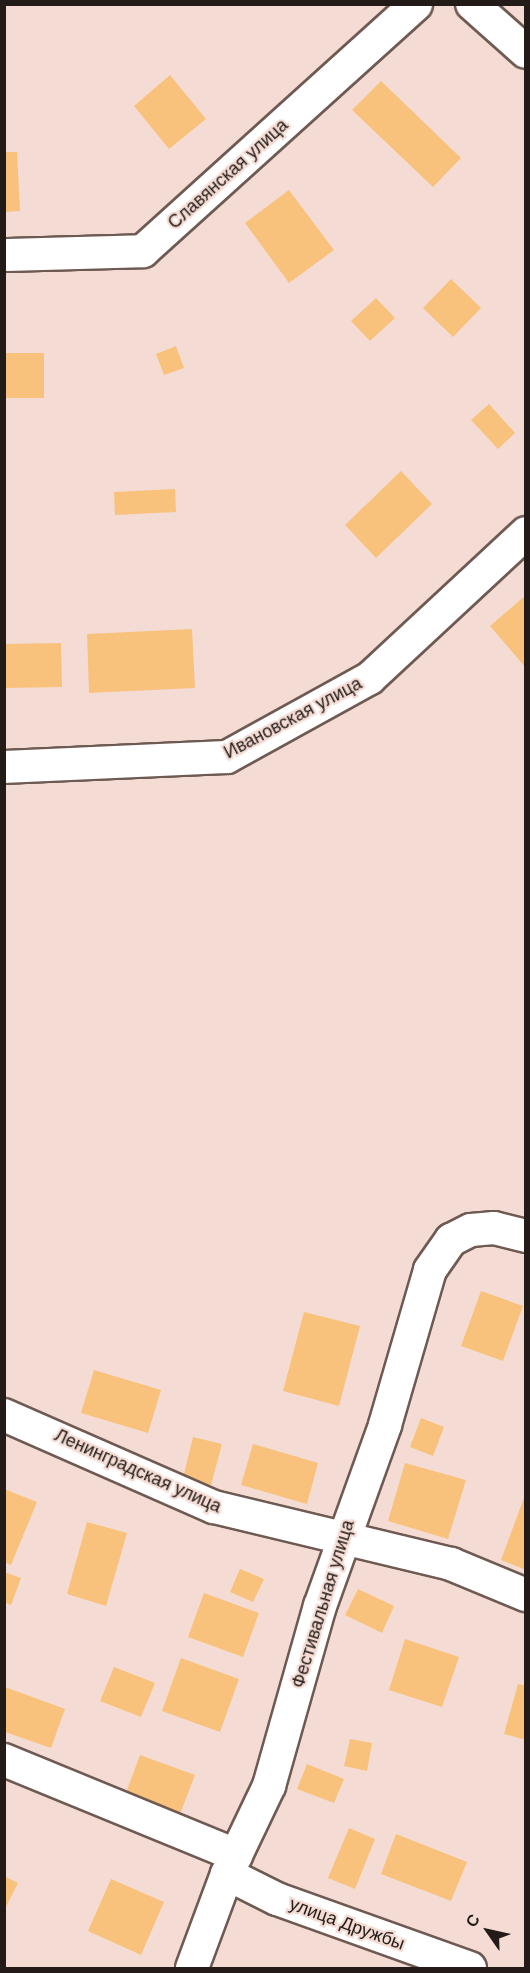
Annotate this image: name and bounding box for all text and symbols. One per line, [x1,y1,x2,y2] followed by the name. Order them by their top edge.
[164,114,292,234] street label: Славянская улица
[220,673,366,763] street label: Ивановская улица
[51,1424,225,1518] street label: Ленинградская улица
[287,1517,359,1691] street label: Фестивальная улица
[286,1893,408,1955] street label: улица Дружбы
[458,1901,518,1961] north arrow
[462,1911,483,1930] text: С

